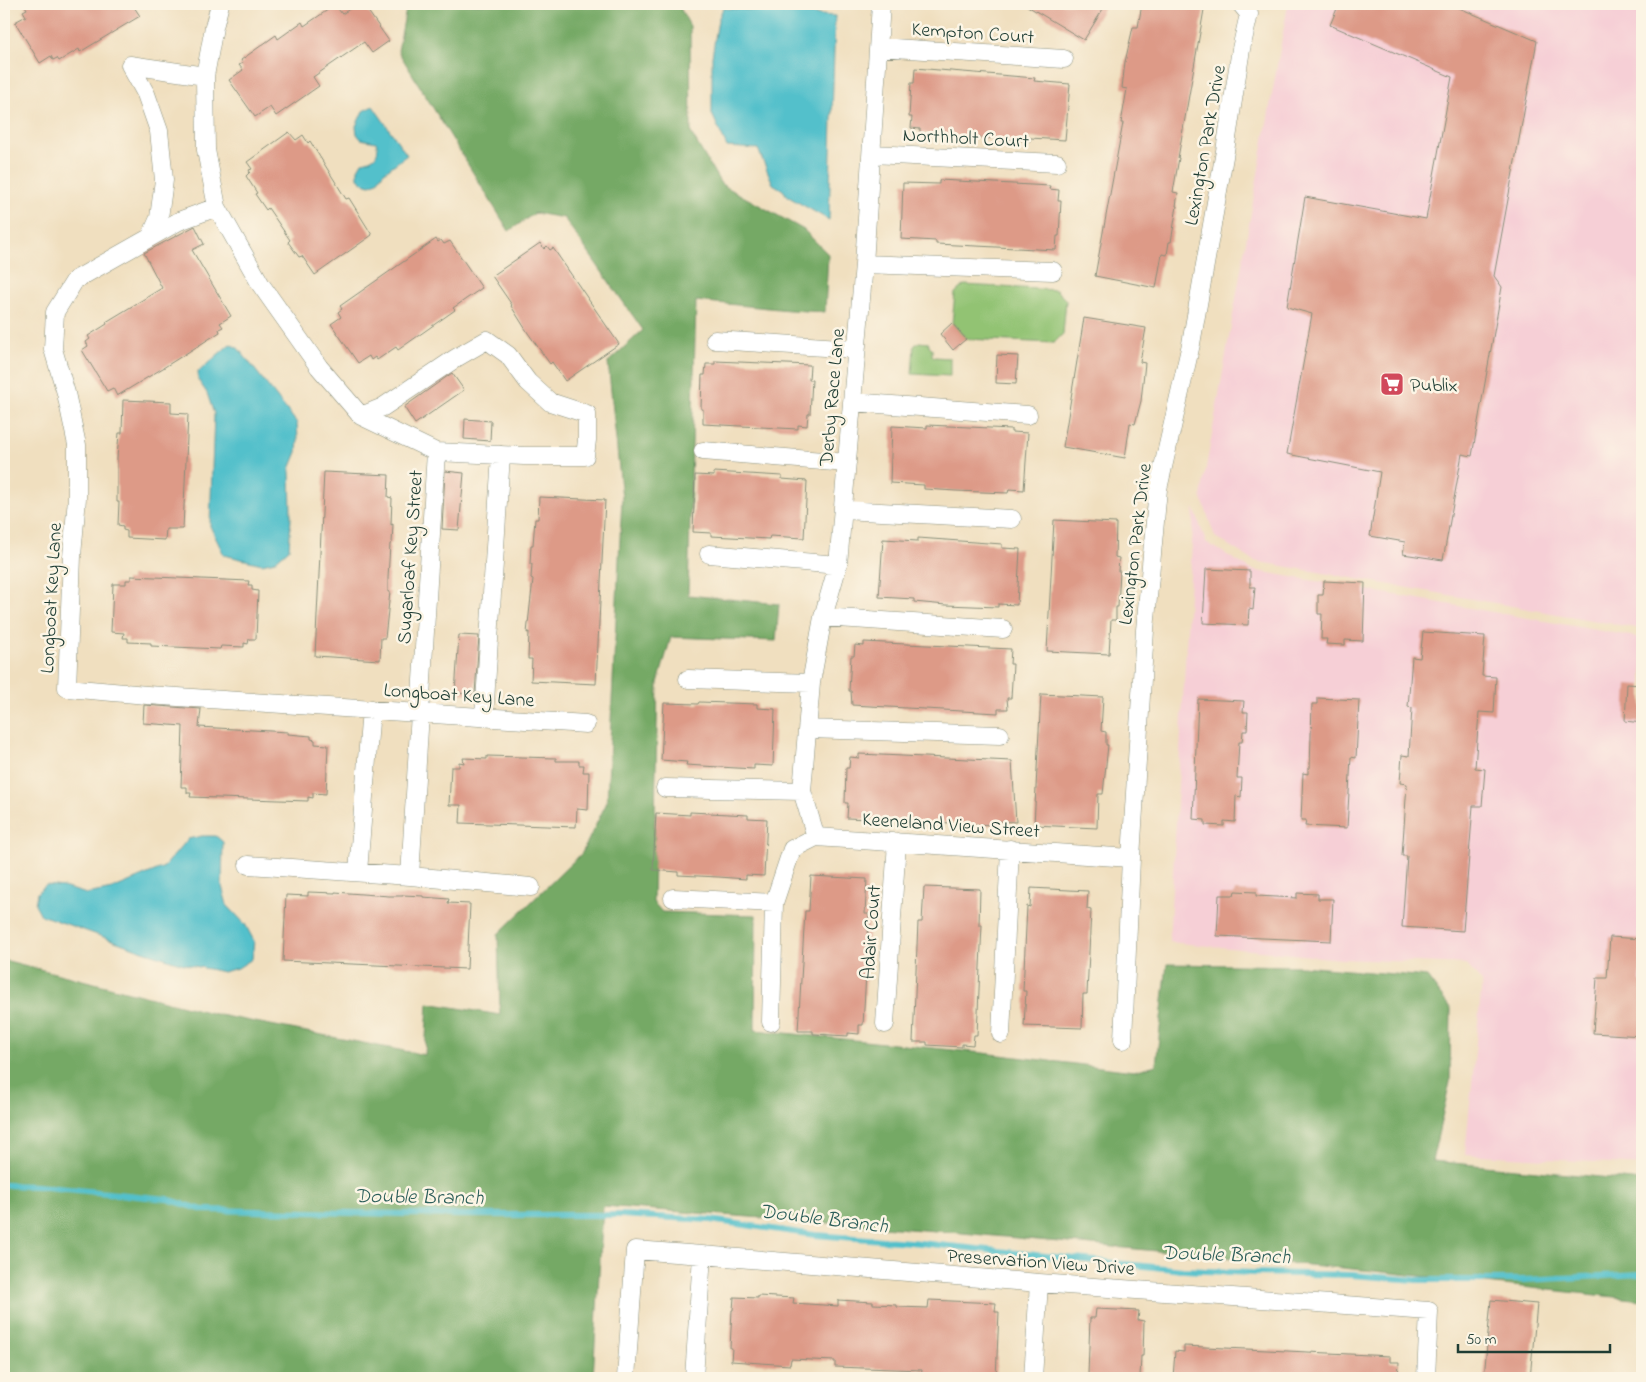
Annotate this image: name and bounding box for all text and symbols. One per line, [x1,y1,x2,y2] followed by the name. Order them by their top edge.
[911,16,1035,53] street label: Kempton Court
[1178,63,1236,228] street label: Lexington Park Drive
[902,122,1030,157] street label: Northholt Court
[813,327,854,468] street label: Derby Race Lane
[1379,371,1405,397] supermarket icon: Publix
[1410,372,1458,401] place label: Publix
[1112,462,1162,627] street label: Lexington Park Drive
[391,469,433,645] street label: Sugarloaf Key Street
[34,522,72,674] street label: Longboat Key Lane
[382,677,535,717] street label: Longboat Key Lane
[861,806,1041,847] street label: Keeneland View Street
[855,884,890,980] street label: Adair Court
[354,1182,485,1214] water label: Double Branch
[758,1197,890,1243] water label: Double Branch
[1161,1239,1292,1273] water label: Double Branch
[946,1242,1136,1285] street label: Preservation View Drive
[1458,1322,1611,1354] scale bar
[1466,1329,1497,1351] text: 50 m

